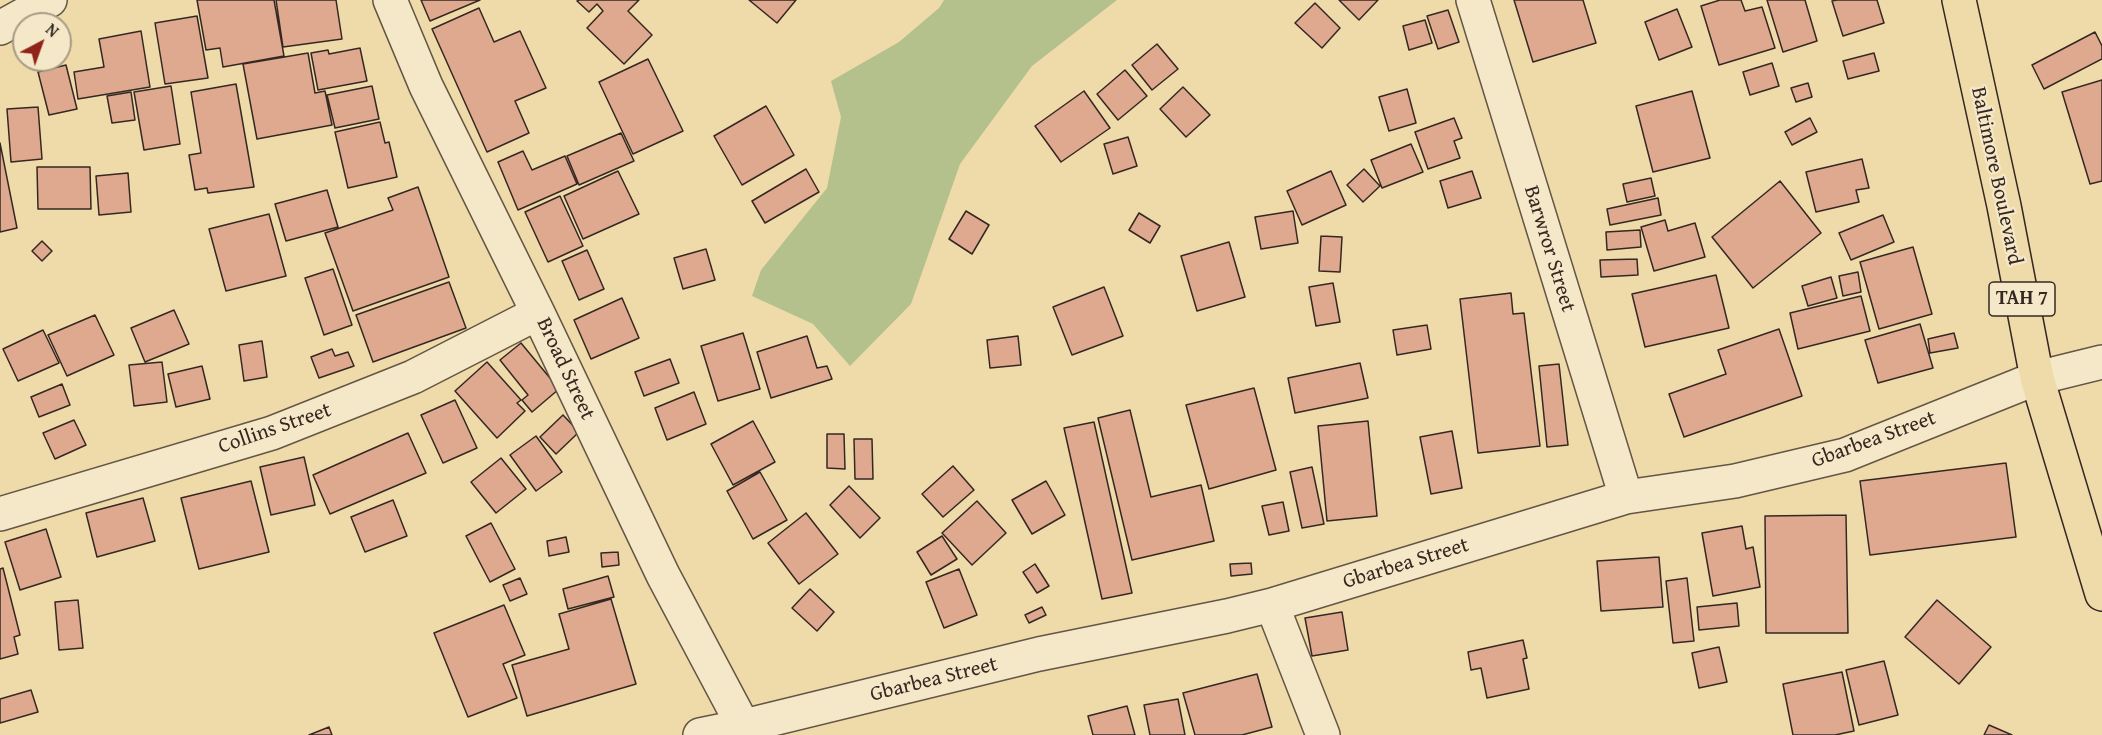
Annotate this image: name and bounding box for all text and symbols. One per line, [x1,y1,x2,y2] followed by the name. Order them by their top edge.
[12,12,72,72] north arrow
[41,17,64,42] text: N
[1965,85,2027,267] street label: Baltimore Boulevard
[1518,183,1580,315] street label: Barwror Street
[1989,282,2055,316] road number: TAH 7
[530,314,600,424] street label: Broad Street
[215,398,335,460] street label: Collins Street
[1809,406,1939,474] street label: Gbarbea Street
[1340,533,1472,595] street label: Gbarbea Street
[868,652,1000,708] street label: Gbarbea Street

